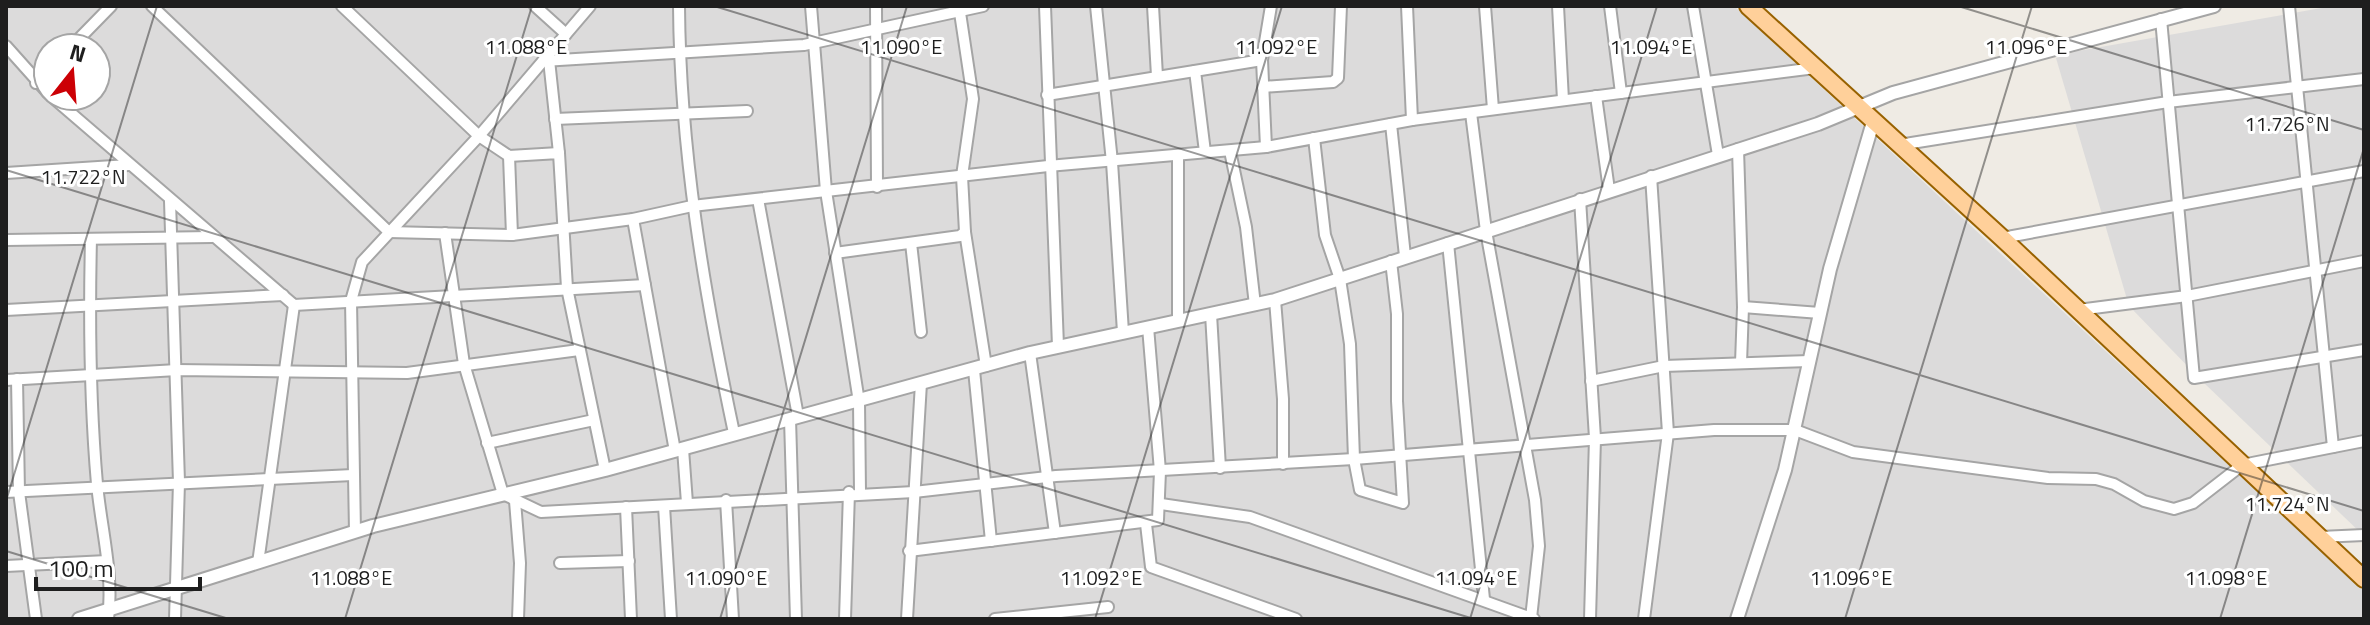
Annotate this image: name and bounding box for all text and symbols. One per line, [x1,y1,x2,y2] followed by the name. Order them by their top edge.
[485,31,567,62] text: 11.088°E
[860,31,942,62] text: 11.090°E
[1235,31,1317,62] text: 11.092°E
[1610,31,1692,62] text: 11.094°E
[1985,31,2067,62] text: 11.096°E
[32,32,112,112] north arrow
[66,34,90,71] text: N
[2244,108,2330,139] text: 11.726°N
[40,161,126,192] text: 11.722°N
[2244,488,2330,519] text: 11.724°N
[36,541,200,591] scale bar
[48,550,114,586] text: 100 m
[310,562,392,593] text: 11.088°E
[685,562,767,593] text: 11.090°E
[1060,562,1142,593] text: 11.092°E
[1435,562,1517,593] text: 11.094°E
[1810,562,1892,593] text: 11.096°E
[2185,562,2267,593] text: 11.098°E

